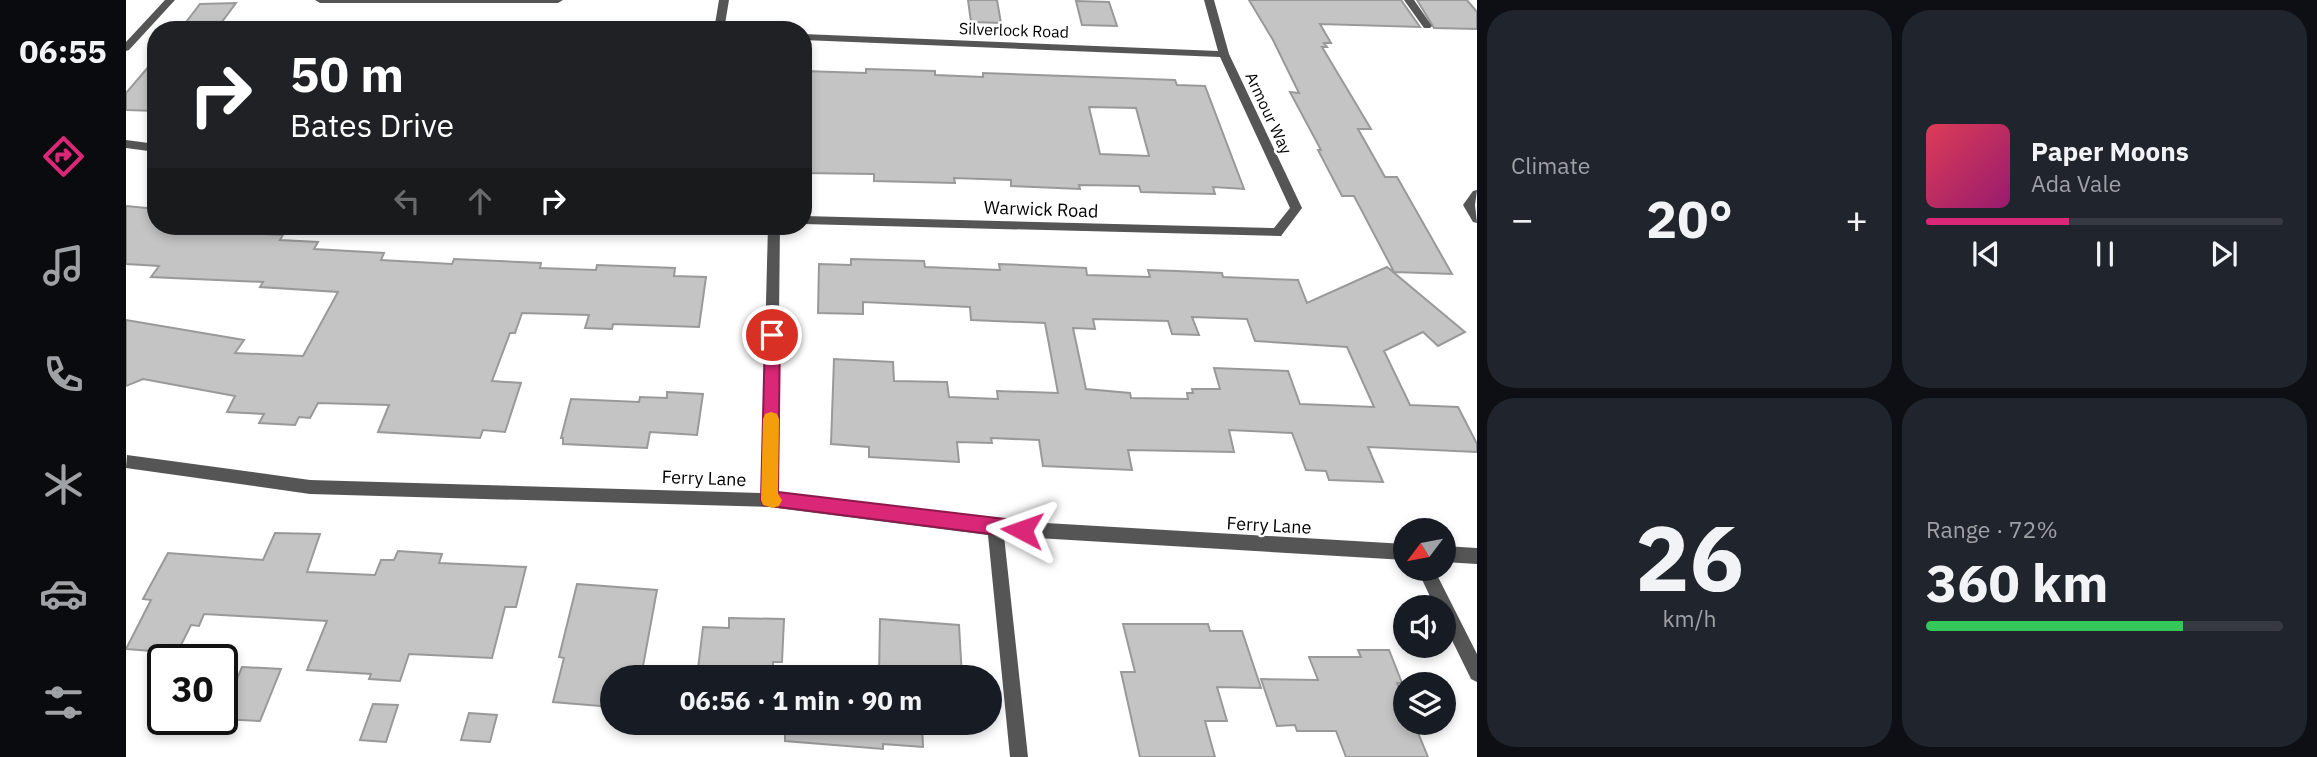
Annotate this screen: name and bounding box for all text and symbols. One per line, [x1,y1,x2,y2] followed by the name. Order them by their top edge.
[959,18,1069,42] street label: Silverlock Road
[19,30,107,72] text: 06:55
[290,42,404,105] text: 50 m
[175,49,266,140] icon: right
[1241,69,1297,157] street label: Armour Way
[290,104,454,146] text: Bates Drive
[39,132,88,181] icon: directions
[2031,134,2189,168] text: Paper Moons
[1511,150,1590,180] text: Climate
[2031,168,2121,198] text: Ada Vale
[388,182,426,220] icon: left
[461,182,499,220] icon: ahead
[534,182,572,220] icon: right
[1646,185,1733,252] text: 20°
[1511,194,1534,243] text: −
[1845,194,1868,243] text: +
[983,196,1099,222] street label: Warwick Road
[1967,235,2005,273] icon: previous
[2086,235,2124,273] icon: pause
[2205,235,2243,273] icon: next
[39,241,88,290] icon: music
[742,305,802,365] pin
[753,316,791,354] icon: arrive
[39,350,88,399] icon: phone
[39,460,88,509] icon: climate
[661,465,747,491] street label: Ferry Lane
[985,493,1059,567] position arrow
[1635,498,1744,616] text: 26
[1226,511,1312,539] street label: Ferry Lane
[1926,514,2058,544] text: Range · 72%
[1393,518,1456,581] north arrow
[1393,518,1456,735] map controls
[1926,549,2108,616] text: 360 km
[39,569,88,618] icon: car
[1393,595,1456,658] button: sound
[1662,603,1717,633] text: km/h
[147,644,238,735] speed limit sign: 30
[1393,672,1456,735] button: layers
[39,678,88,727] icon: filters
[680,683,922,717] text: 06:56 · 1 min · 90 m

